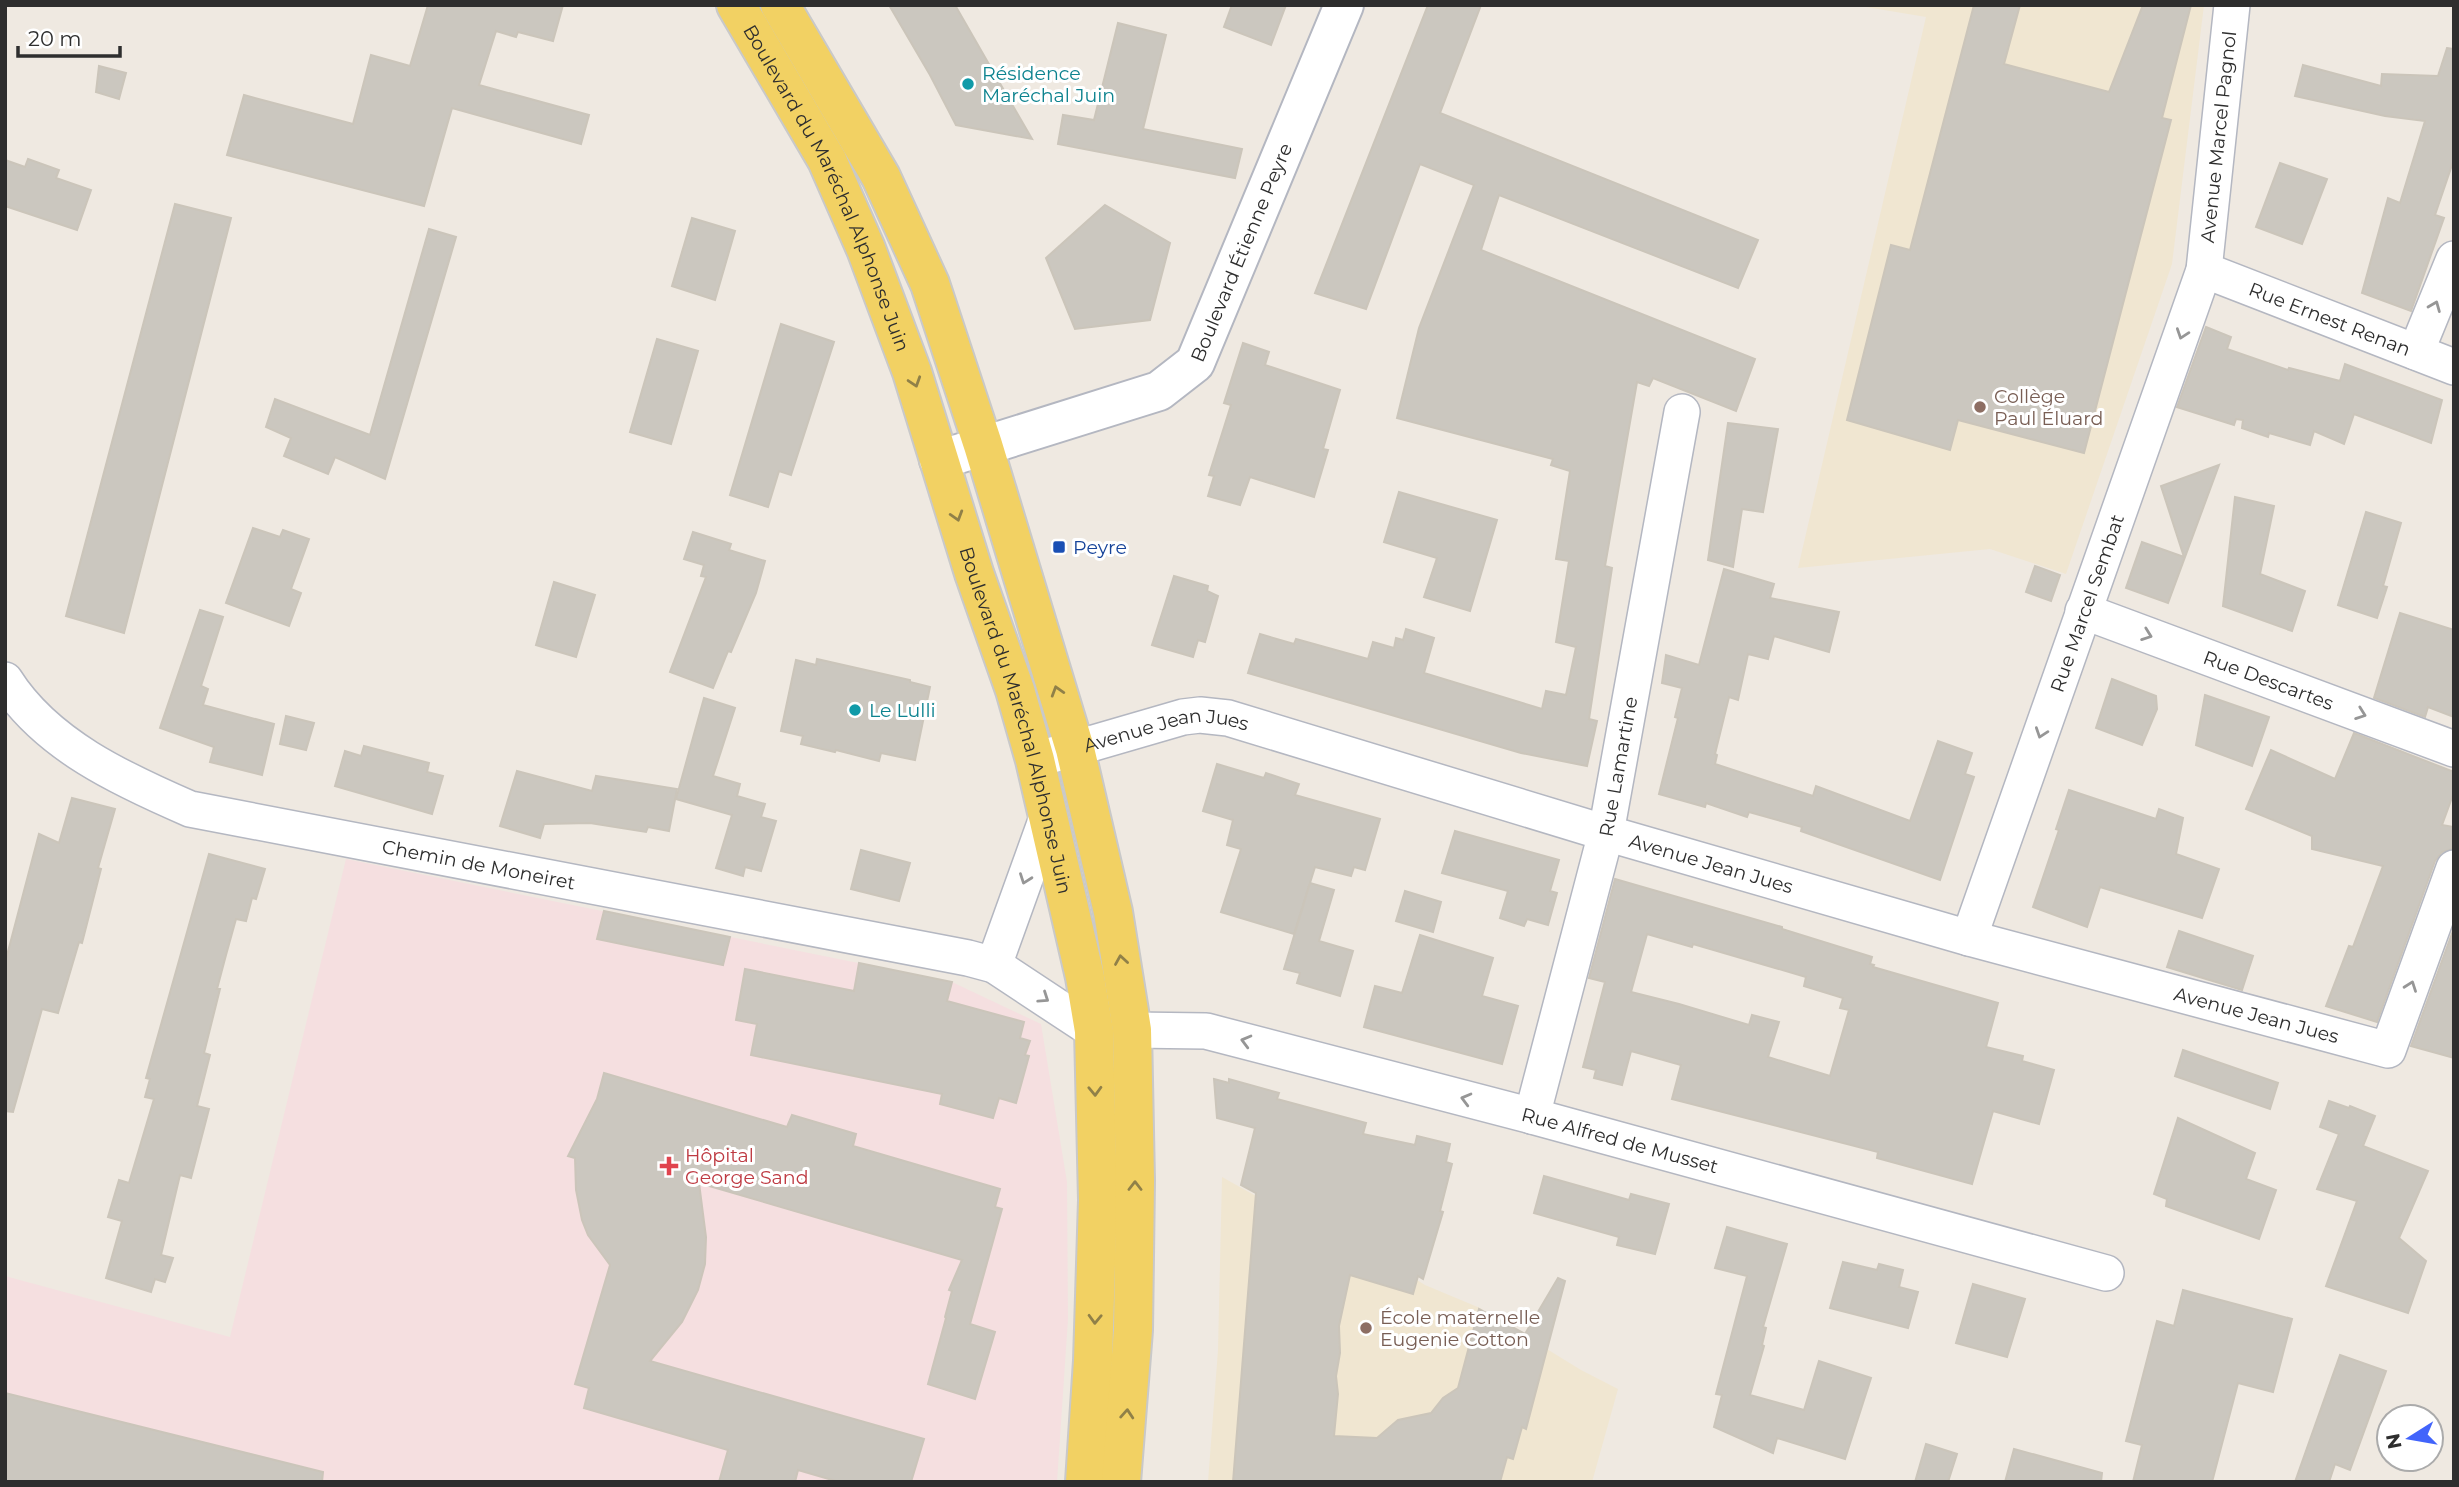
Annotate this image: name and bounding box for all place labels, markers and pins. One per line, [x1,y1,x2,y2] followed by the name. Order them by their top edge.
[982,62,1115,107] place label: Résidence Maréchal Juin
[960,76,976,92] marker: Résidence Maréchal Juin
[1994,385,2103,430] place label: Collège Paul Éluard
[1972,399,1988,415] marker: Collège Paul Éluard
[1073,536,1127,559] place label: Peyre
[1051,539,1067,555] marker: Peyre
[869,699,936,722] place label: Le Lulli
[847,702,863,718] marker: Le Lulli
[685,1144,809,1189] place label: Hôpital George Sand
[659,1156,679,1176] marker: Hôpital George Sand
[1380,1306,1540,1351] place label: École maternelle Eugenie Cotton
[1358,1320,1374,1336] marker: École maternelle Eugenie Cotton

